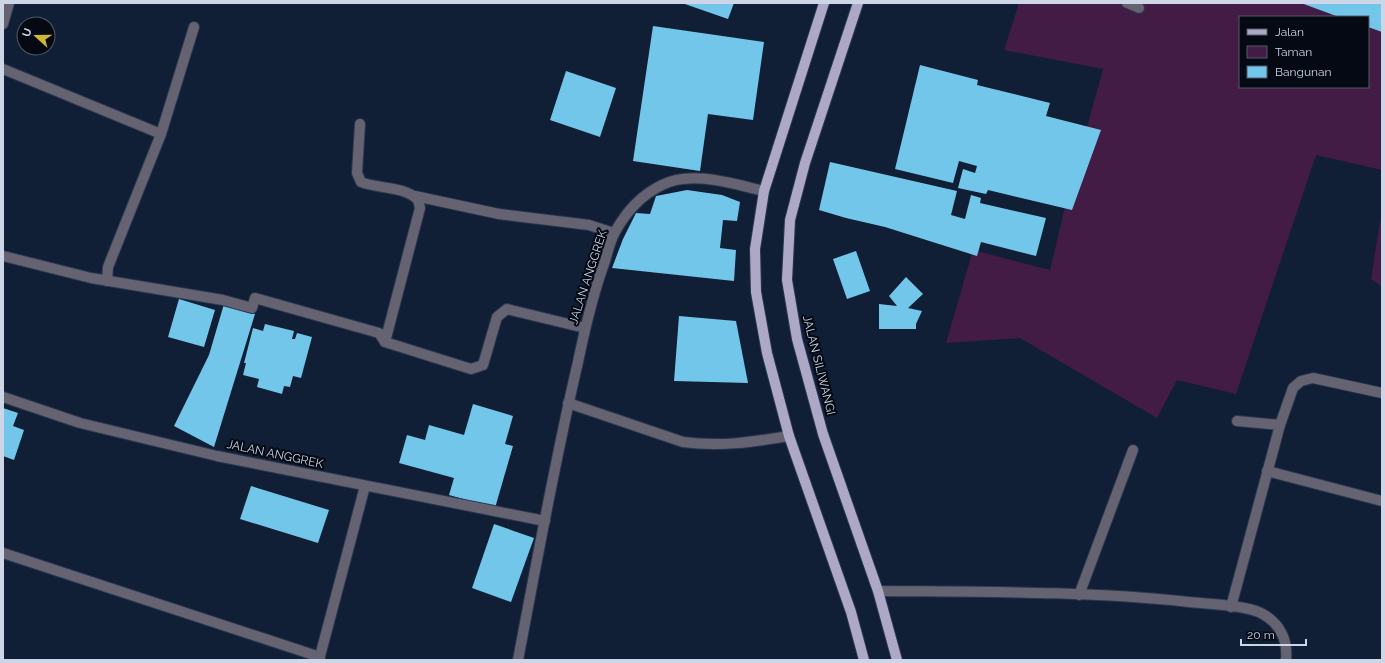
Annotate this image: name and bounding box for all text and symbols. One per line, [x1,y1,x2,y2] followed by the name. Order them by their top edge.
[16,16,56,56] north arrow
[1239,16,1369,88] legend
[1275,25,1304,39] text: Jalan
[20,26,35,39] text: U
[1275,45,1312,59] text: Taman
[1275,65,1332,79] text: Bangunan
[566,228,610,326] street label: JALAN ANGGREK
[800,314,838,416] street label: JALAN SILIWANGI
[226,437,325,471] street label: JALAN ANGGREK
[1241,621,1306,647] scale bar
[1247,628,1275,642] text: 20 m

